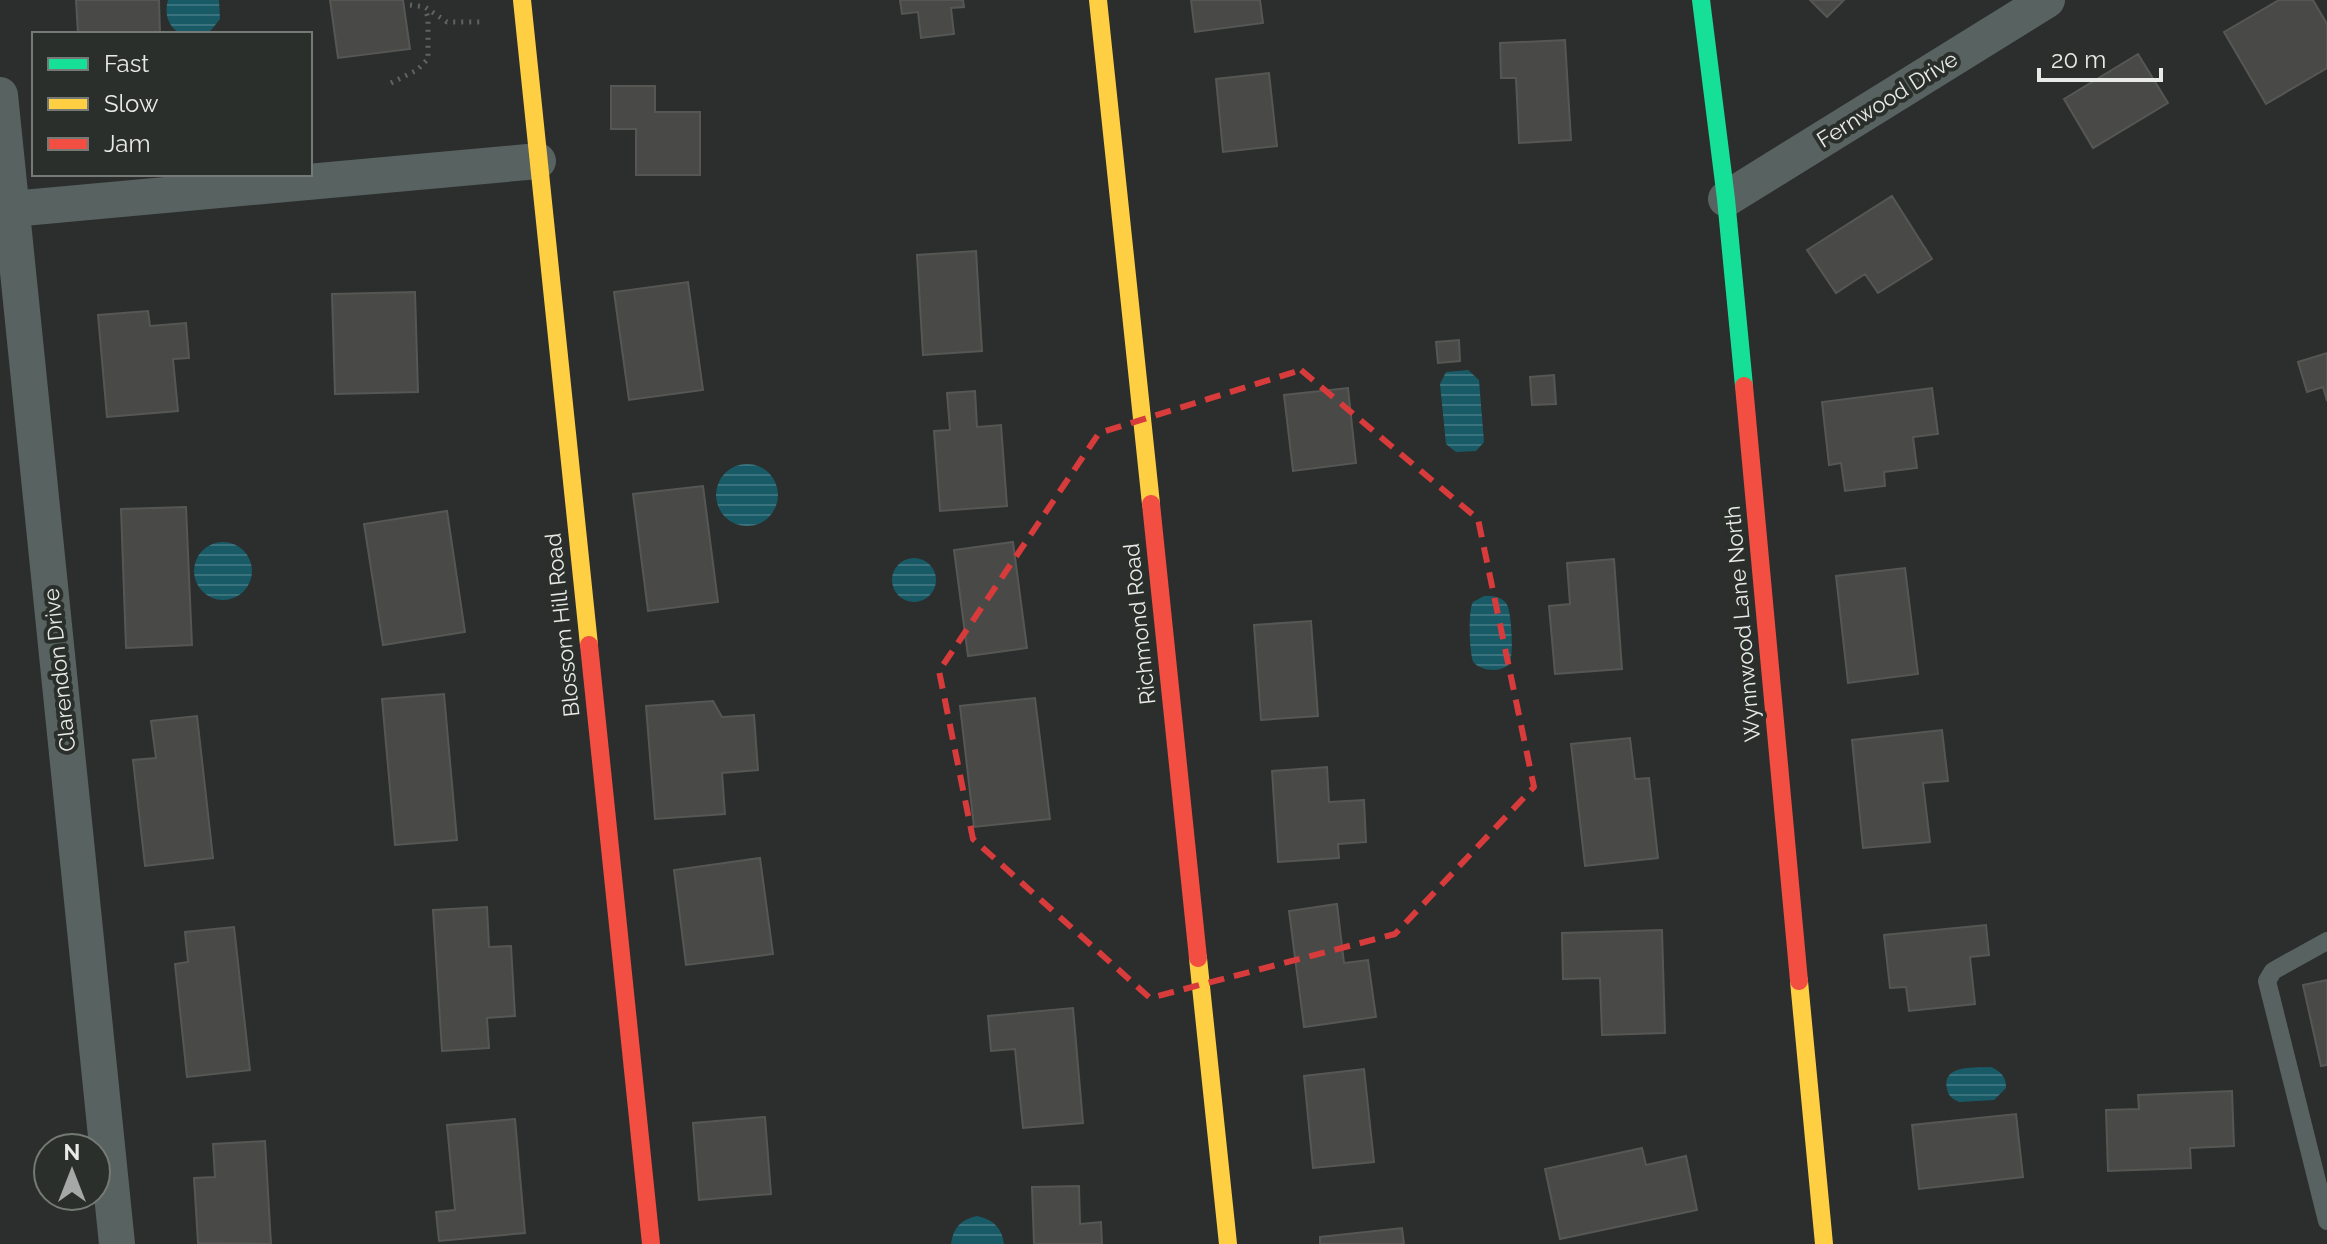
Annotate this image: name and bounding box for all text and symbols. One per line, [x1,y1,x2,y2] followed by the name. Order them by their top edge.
[32,32,312,176] legend
[2039,32,2161,82] scale bar
[1812,45,1962,153] street label: Fernwood Drive
[2051,45,2106,74] text: 20 m
[104,49,149,78] text: Fast
[104,89,159,118] text: Slow
[104,129,150,158] text: Jam
[1719,505,1765,743] street label: Wynnwood Lane North
[539,532,585,718] street label: Blossom Hill Road
[1118,542,1160,706] street label: Richmond Road
[37,587,80,753] street label: Clarendon Drive
[32,1132,112,1212] north arrow
[64,1139,80,1165] text: N

